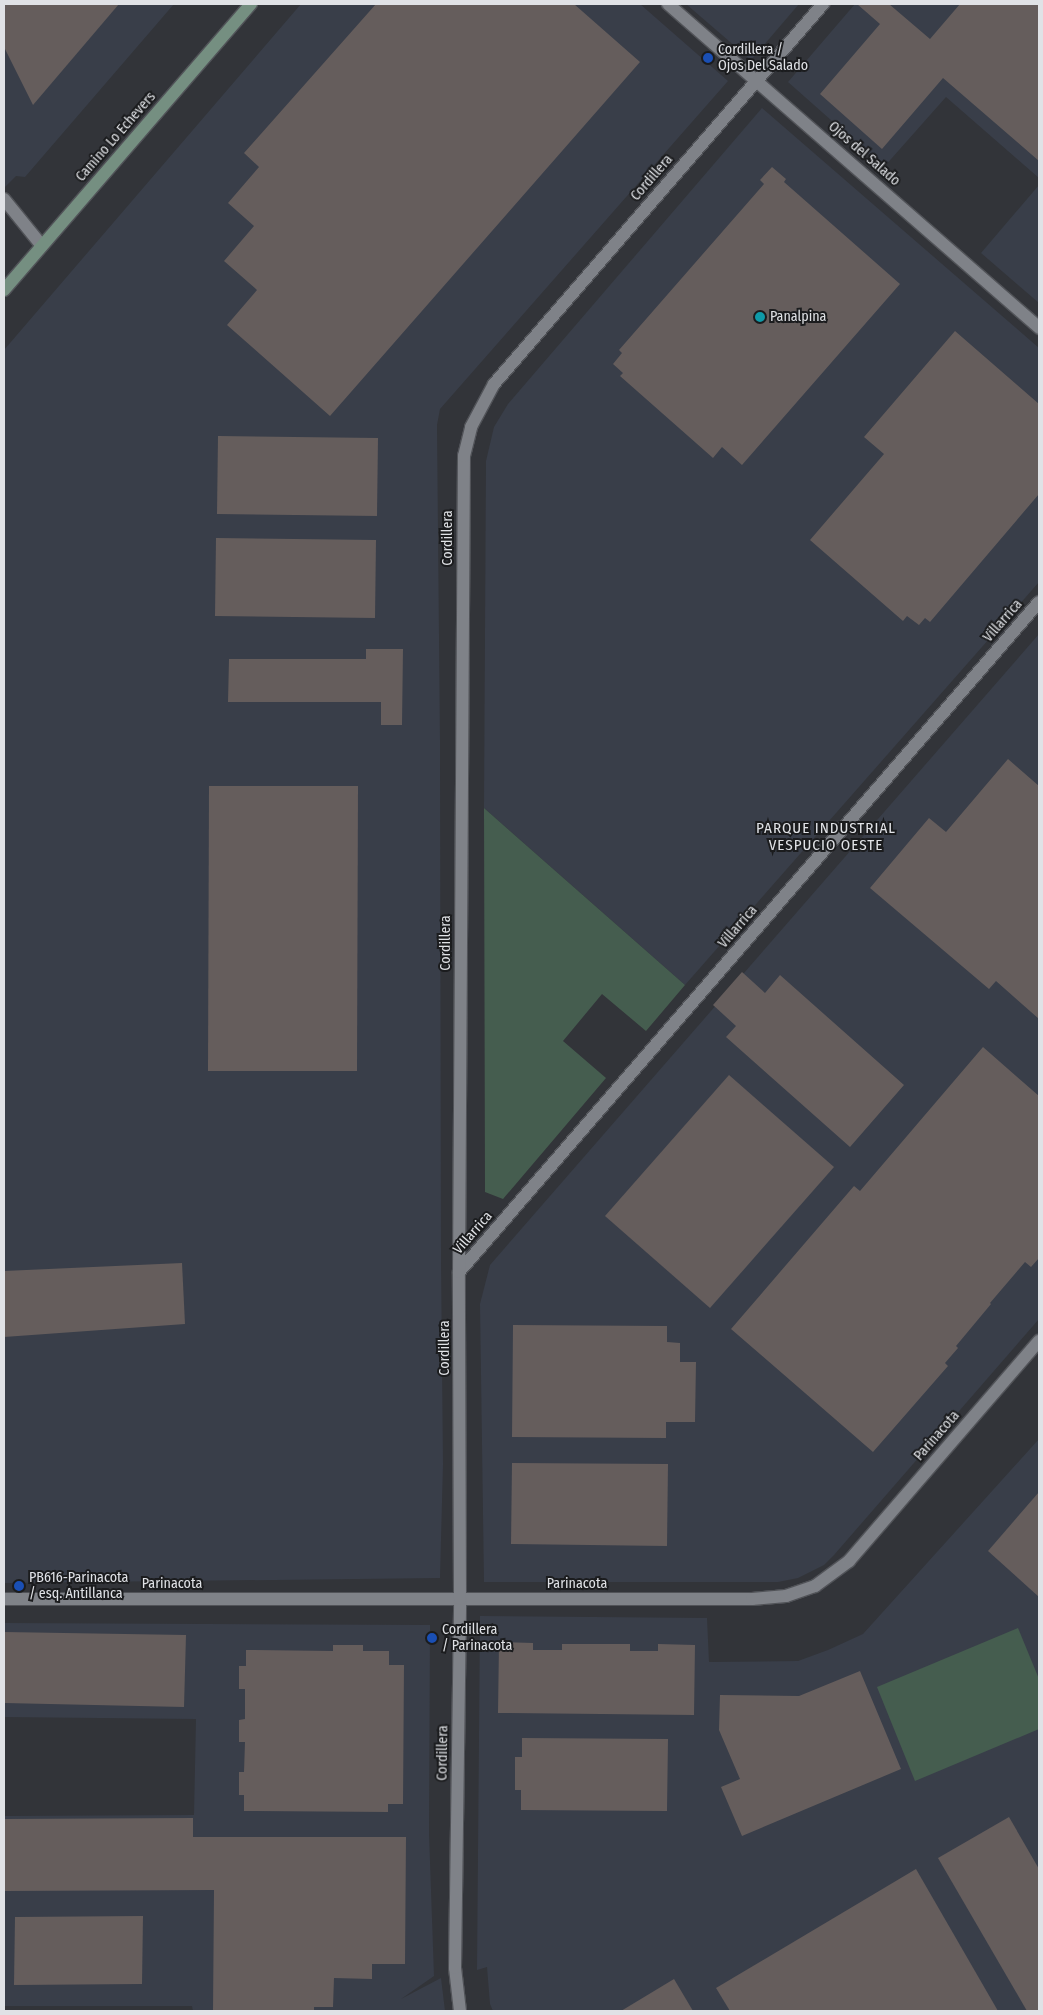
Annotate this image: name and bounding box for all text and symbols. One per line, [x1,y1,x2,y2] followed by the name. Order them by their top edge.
[718,42,808,74] place label: Cordillera / Ojos Del Salado
[702,52,714,64] marker: Cordillera / Ojos Del Salado
[73,89,159,185] street label: Camino Lo Echevers
[825,118,903,190] street label: Ojos del Salado
[628,152,676,204] street label: Cordillera
[770,309,826,325] place label: Panalpina
[754,311,766,323] marker: Panalpina
[440,510,456,566] street label: Cordillera
[980,596,1026,646] street label: Villarrica
[754,819,898,854] district label: PARQUE INDUSTRIAL VESPUCIO OESTE
[715,902,761,952] street label: Villarrica
[438,915,454,971] street label: Cordillera
[450,1208,496,1258] street label: Villarrica
[437,1320,453,1376] street label: Cordillera
[911,1408,963,1464] street label: Parinacota
[29,1570,128,1602] place label: PB616-Parinacota / esq. Antillanca
[142,1576,202,1592] street label: Parinacota
[547,1576,607,1592] street label: Parinacota
[13,1580,25,1592] marker: PB616-Parinacota / esq. Antillanca
[442,1622,512,1654] place label: Cordillera / Parinacota
[426,1632,438,1644] marker: Cordillera / Parinacota
[434,1725,452,1781] street label: Cordillera

